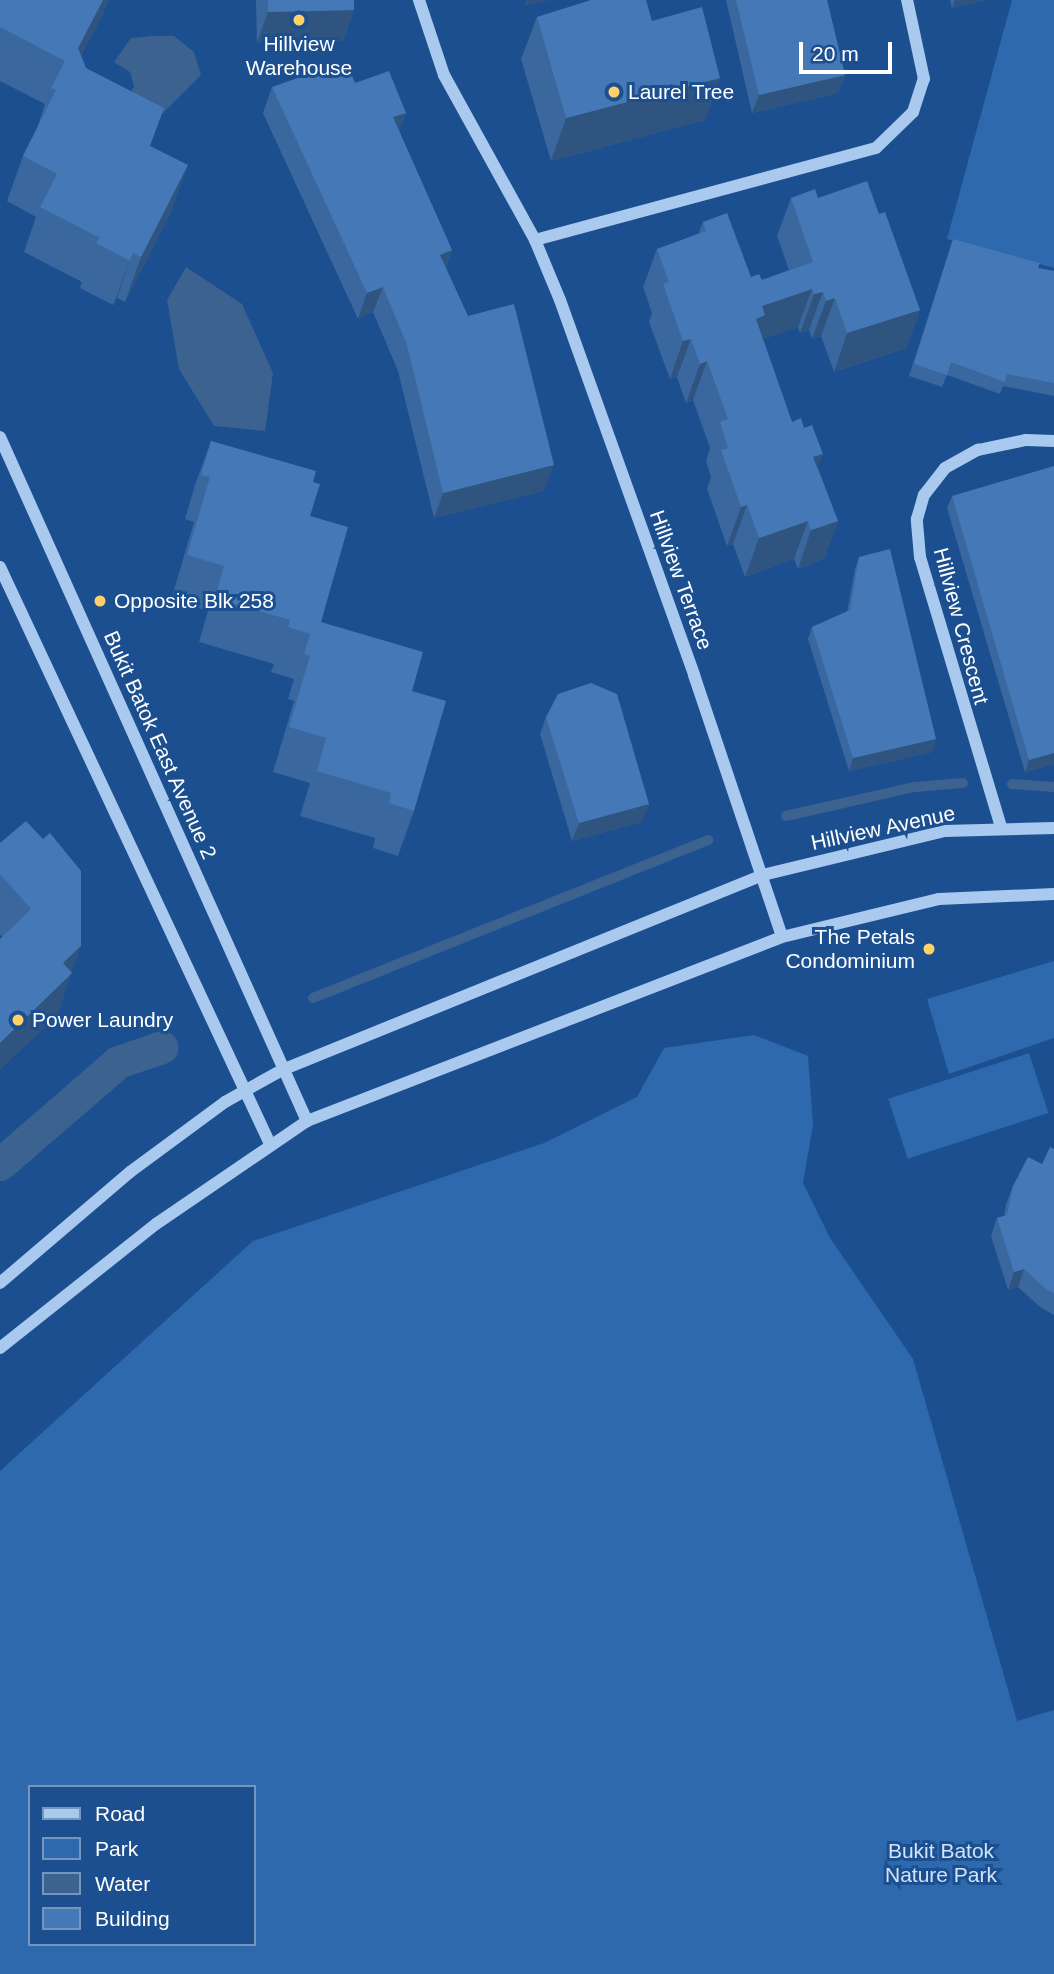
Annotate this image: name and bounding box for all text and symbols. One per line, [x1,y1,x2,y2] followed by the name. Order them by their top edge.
[291,12,307,28] marker: Hillview Warehouse
[802,28,895,72] scale bar
[246,31,352,81] place label: Hillview Warehouse
[812,42,859,65] text: 20 m
[628,79,735,105] place label: Laurel Tree
[606,84,622,100] marker: Laurel Tree
[644,507,718,653] street label: Hillview Terrace
[928,545,994,707] street label: Hillview Crescent
[114,588,274,614] place label: Opposite Blk 258
[92,593,108,609] marker: Opposite Blk 258
[98,626,222,864] street label: Bukit Batok East Avenue 2
[808,800,958,856] street label: Hillview Avenue
[785,924,915,974] place label: The Petals Condominium
[921,941,937,957] marker: The Petals Condominium
[32,1007,173,1033] place label: Power Laundry
[10,1012,26,1028] marker: Power Laundry
[28,1785,256,1946] legend
[95,1802,145,1825] text: Road
[95,1837,138,1860] text: Park
[885,1838,997,1888] park label: Bukit Batok Nature Park
[95,1872,150,1895] text: Water
[95,1907,170,1930] text: Building

